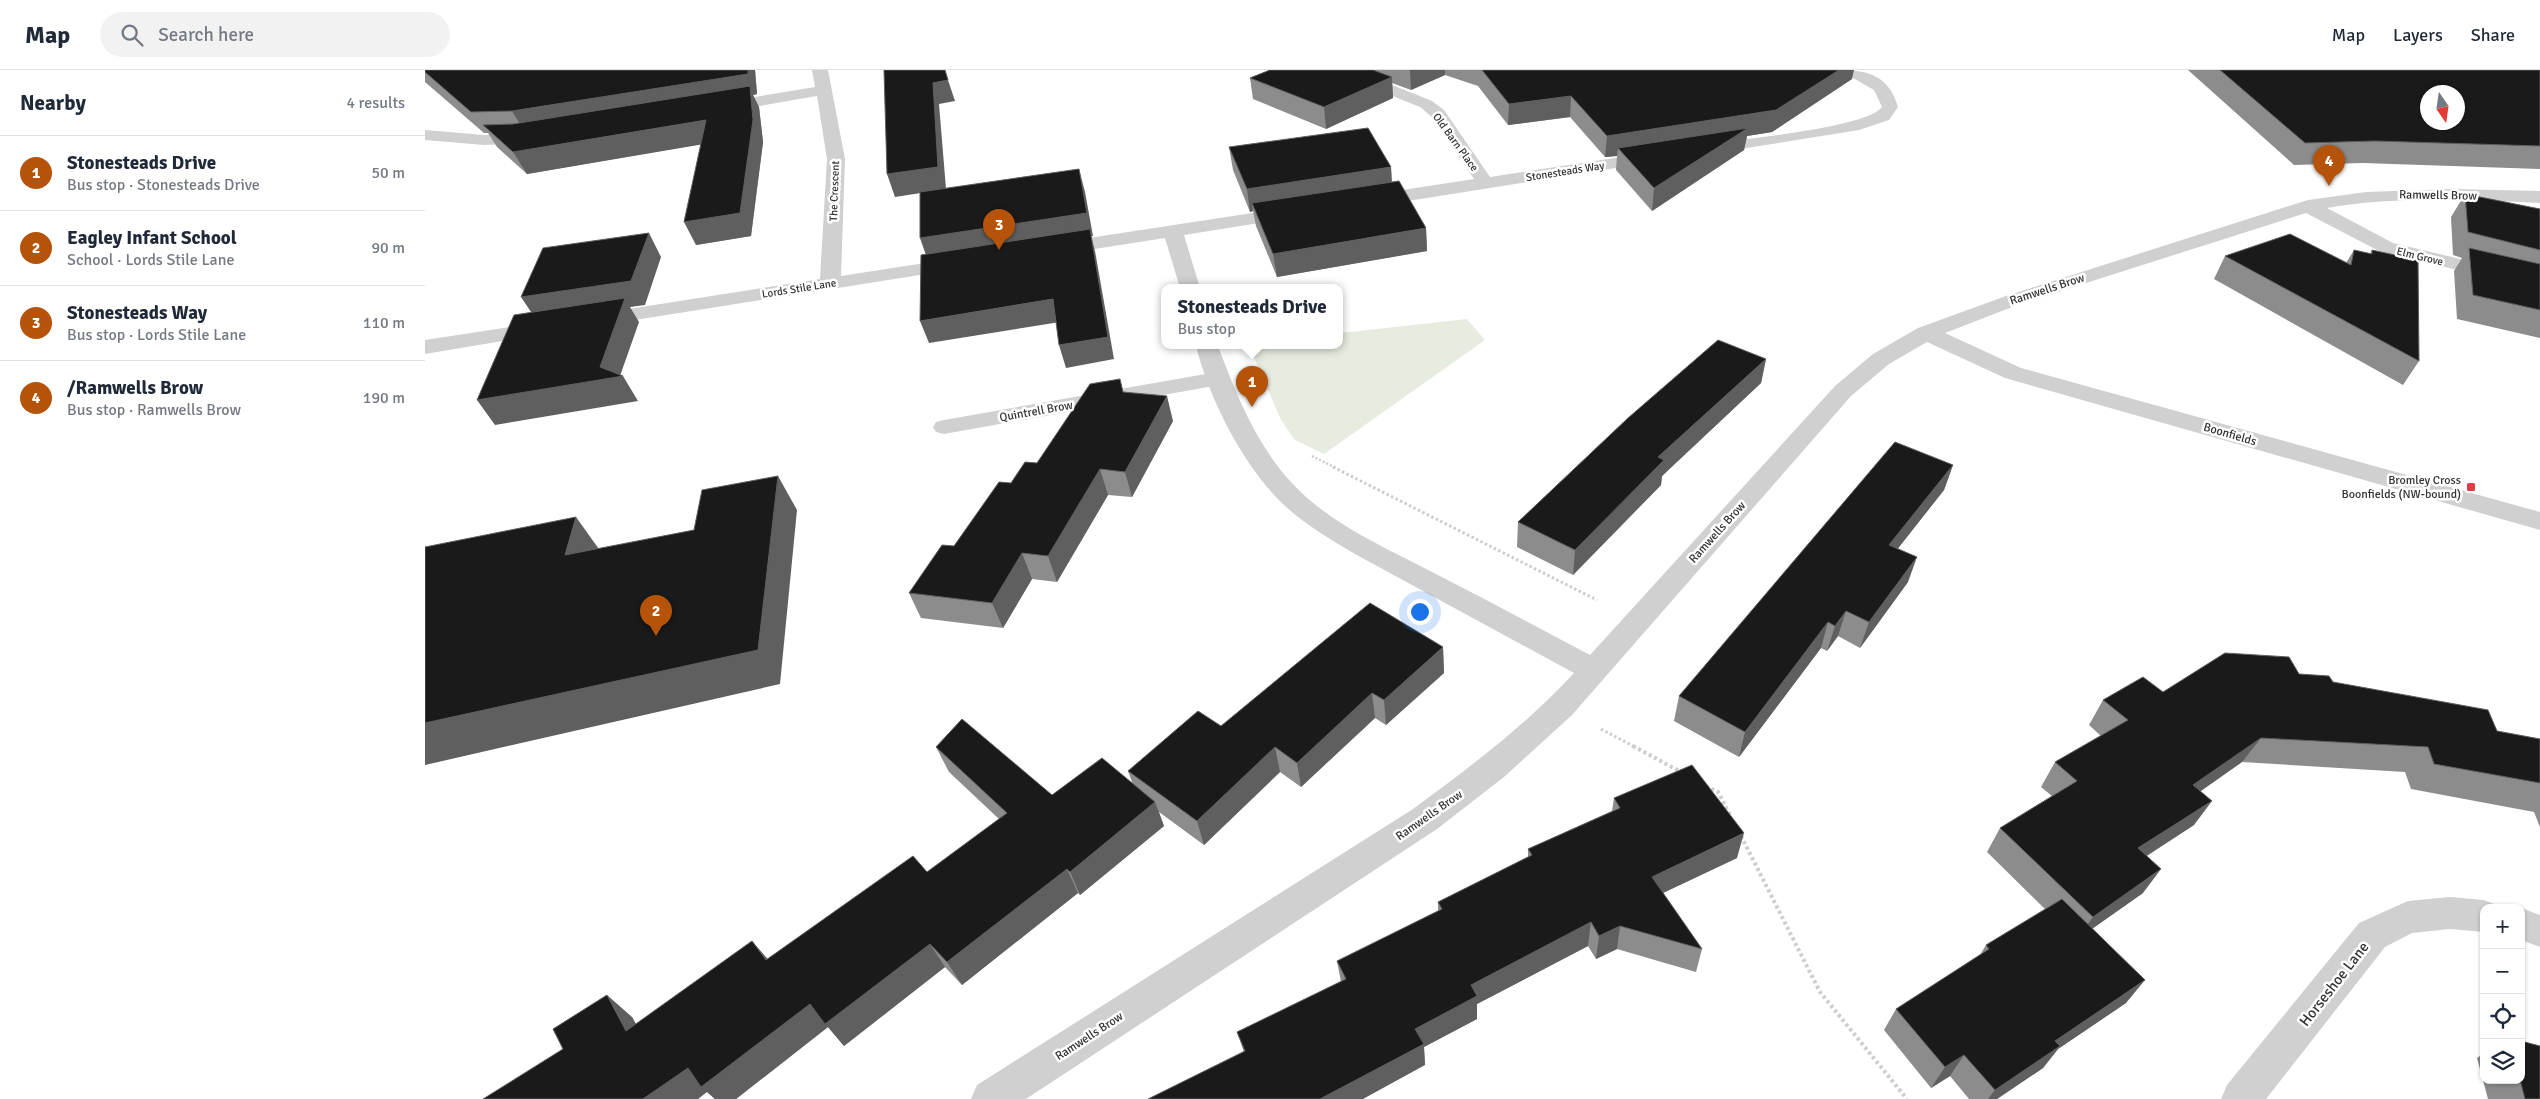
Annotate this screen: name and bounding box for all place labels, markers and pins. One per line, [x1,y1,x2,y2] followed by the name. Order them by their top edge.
[2313,145,2345,186] pin: 4
[983,209,1015,250] pin: 3
[1236,366,1268,407] pin: 1
[2341,473,2461,502] place label: Bromley Cross Boonfields (NW-bound)
[2465,481,2477,493] marker: Bromley Cross Boonfields (NW-bound)
[640,595,672,636] pin: 2

